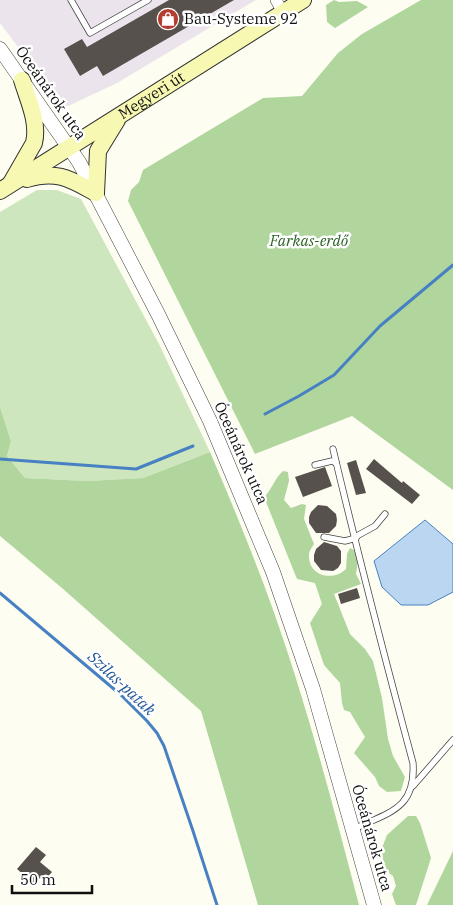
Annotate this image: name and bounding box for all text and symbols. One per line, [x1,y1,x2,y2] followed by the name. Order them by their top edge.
[156,7,180,31] shop icon: Bau-Systeme 92
[184,9,298,28] place label: Bau-Systeme 92
[12,42,91,143] street label: Óceánárok utca
[114,67,188,123] street label: Megyeri út
[269,231,350,250] park label: Farkas-erdő
[210,399,273,507] street label: Óceánárok utca
[83,646,160,720] water label: Szilas-patak
[348,782,397,893] street label: Óceánárok utca
[12,862,92,894] scale bar
[20,870,56,889] text: 50 m

